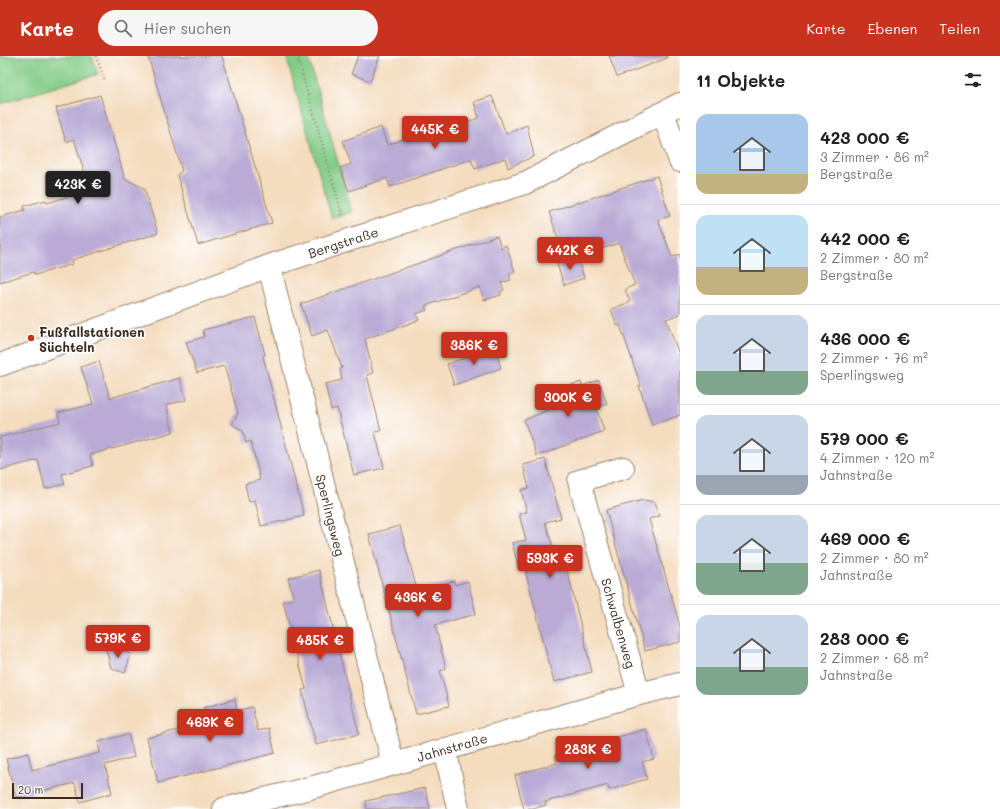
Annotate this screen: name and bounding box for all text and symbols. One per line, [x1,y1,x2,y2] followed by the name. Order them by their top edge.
[98,10,378,46] search box
[20,16,74,41] text: Karte
[112,17,134,39] icon: search
[144,18,231,38] text: Hier suchen
[806,19,846,38] text: Karte
[868,19,917,38] text: Ebenen
[939,19,980,38] text: Teilen
[696,69,785,91] text: 11 Objekte
[962,69,984,91] icon: filters
[402,116,468,150] pin: 445K €
[411,120,459,137] text: 445K €
[820,126,909,148] text: 423 000 €
[728,130,776,178] icon: home
[820,148,929,165] text: 3 Zimmer · 86 m²
[820,165,893,182] text: Bergstraße
[45,171,111,205] pin: 423K €
[54,175,102,192] text: 423K €
[306,223,380,261] street label: Bergstraße
[820,227,910,249] text: 442 000 €
[728,231,776,279] icon: home
[537,237,603,271] pin: 442K €
[546,241,594,258] text: 442K €
[820,249,929,266] text: 2 Zimmer · 80 m²
[820,266,893,283] text: Bergstraße
[39,323,145,355] place label: Fußfallstationen Süchteln
[820,327,910,349] text: 436 000 €
[728,331,776,379] icon: home
[441,332,507,366] pin: 386K €
[26,333,36,343] marker: Fußfallstationen Süchteln
[450,336,498,353] text: 386K €
[820,349,928,366] text: 2 Zimmer · 76 m²
[820,366,904,383] text: Sperlingsweg
[535,384,601,418] pin: 300K €
[544,388,592,405] text: 300K €
[820,427,908,449] text: 579 000 €
[728,431,776,479] icon: home
[820,449,934,466] text: 4 Zimmer · 120 m²
[820,466,893,483] text: Jahnstraße
[313,472,349,558] street label: Sperlingsweg
[820,527,910,549] text: 469 000 €
[728,531,776,579] icon: home
[517,545,583,579] pin: 593K €
[527,549,573,566] text: 593K €
[820,549,929,566] text: 2 Zimmer · 80 m²
[820,566,893,583] text: Jahnstraße
[598,576,640,670] street label: Schwalbenweg
[385,584,451,618] pin: 436K €
[394,588,442,605] text: 436K €
[85,625,151,659] pin: 579K €
[287,627,353,661] pin: 485K €
[820,627,909,649] text: 283 000 €
[95,629,141,646] text: 579K €
[296,631,344,648] text: 485K €
[728,631,776,679] icon: home
[820,649,929,666] text: 2 Zimmer · 68 m²
[820,666,893,683] text: Jahnstraße
[177,709,243,743] pin: 469K €
[186,713,234,730] text: 469K €
[415,729,489,765] street label: Jahnstraße
[555,736,621,770] pin: 283K €
[565,740,611,757] text: 283K €
[12,781,83,800] scale bar
[18,782,43,797] text: 20 m

